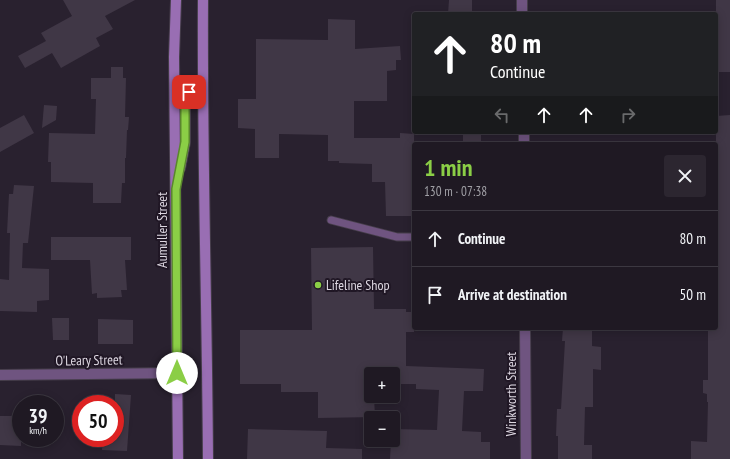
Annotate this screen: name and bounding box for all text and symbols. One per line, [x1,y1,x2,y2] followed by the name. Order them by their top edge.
[490,24,541,61] text: 80 m
[424,28,476,80] icon: ahead
[490,60,545,83] text: Continue
[172,75,206,109] pin
[178,81,200,103] icon: arrive
[491,104,513,126] icon: left
[533,104,555,126] icon: ahead
[575,104,597,126] icon: ahead
[617,104,639,126] icon: right
[424,152,472,183] text: 1 min
[664,155,706,197] button: close
[424,183,487,200] text: 130 m · 07:38
[153,192,171,268] street label: Aumuller Street
[424,228,446,250] icon: ahead
[458,229,505,248] text: Continue
[680,229,706,248] text: 80 m
[326,276,390,294] place label: Lifeline Shop
[313,280,323,290] marker: Lifeline Shop
[424,284,446,306] icon: arrive
[458,285,567,304] text: Arrive at destination
[680,285,706,304] text: 50 m
[55,350,123,370] street label: O'Leary Street
[156,352,198,394] position arrow
[502,352,520,436] street label: Winkworth Street
[364,367,400,447] map controls
[364,367,400,403] button: +
[72,395,124,447] speed limit sign: 50
[28,403,48,429] text: 39
[364,411,400,447] button: −
[29,424,47,437] text: km/h

